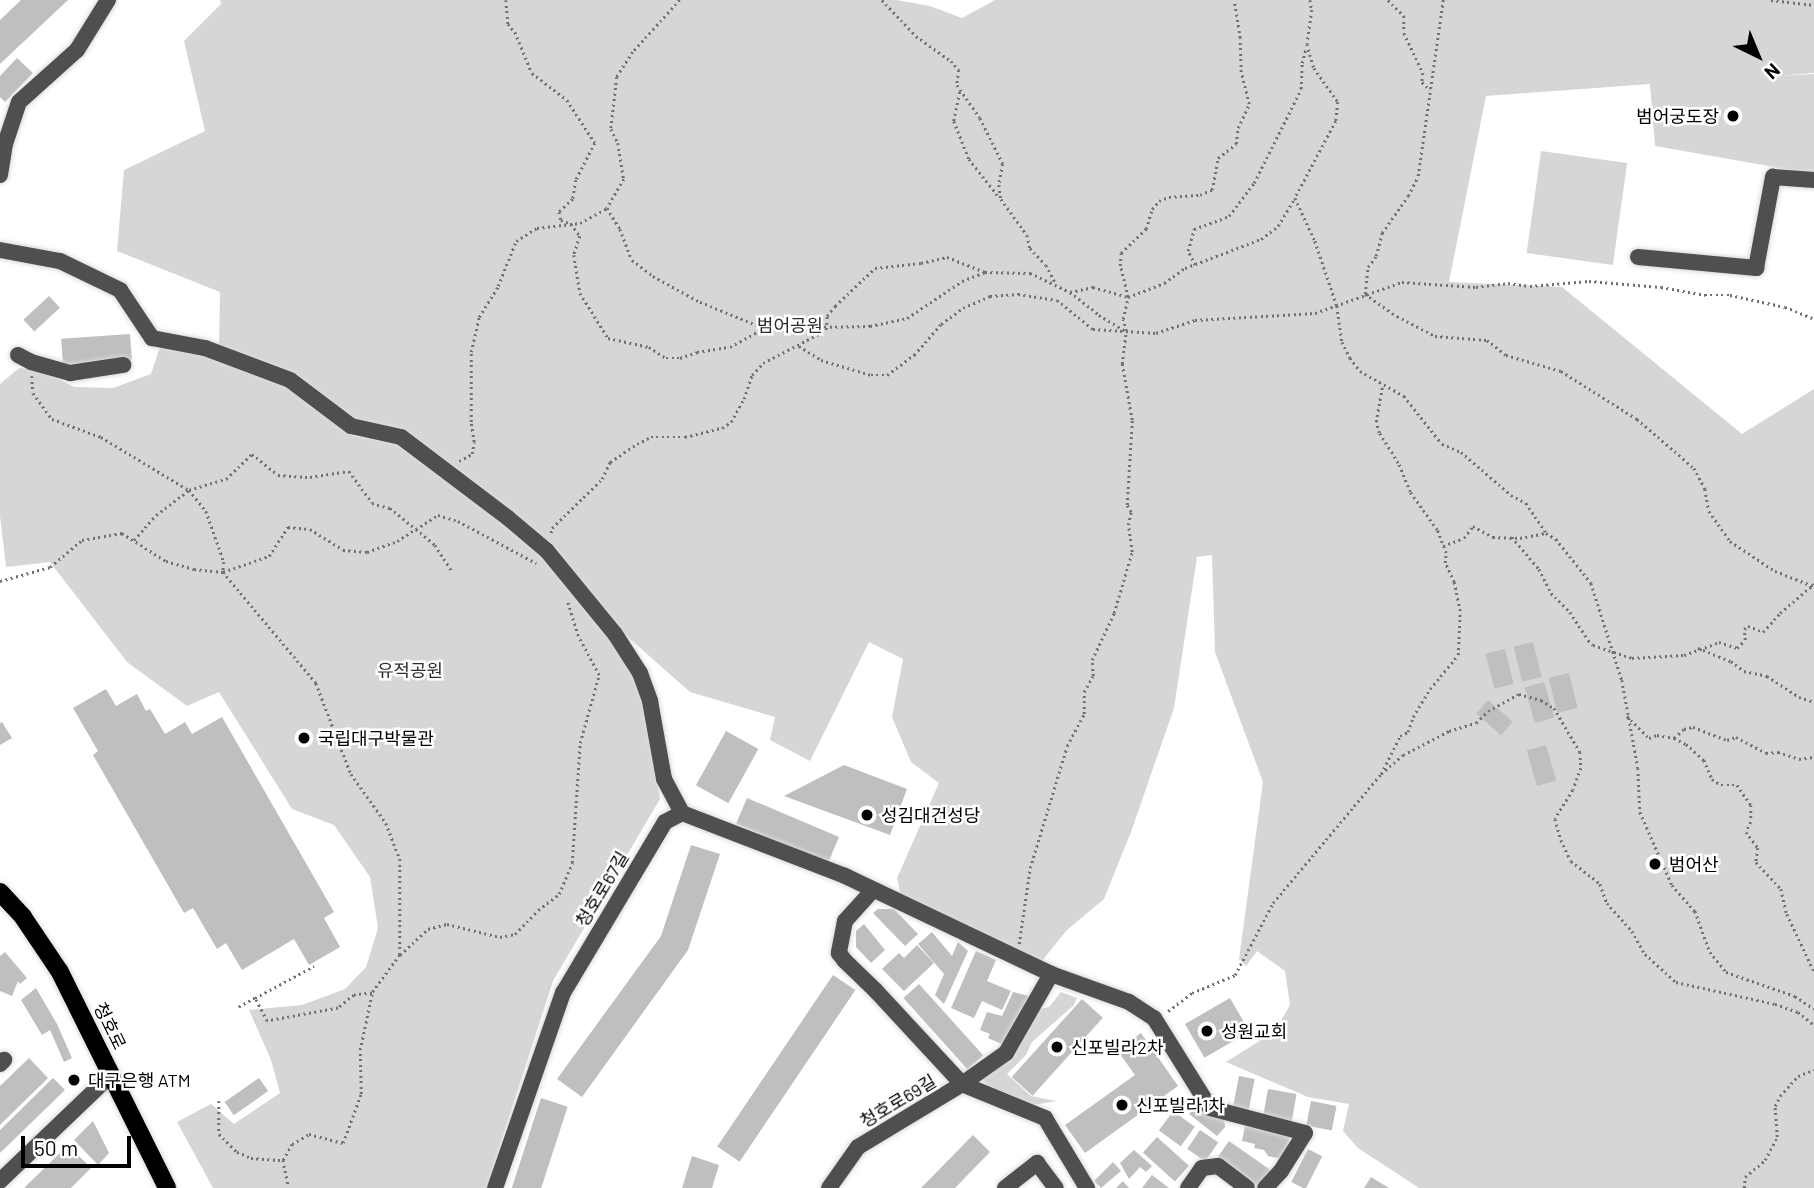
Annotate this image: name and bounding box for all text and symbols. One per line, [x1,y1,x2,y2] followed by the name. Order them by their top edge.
[1723,21,1793,91] north arrow
[1760,59,1785,84] text: N
[1636,105,1719,127] place label: 범어궁도장
[1725,108,1741,124] marker: 범어궁도장
[757,314,823,336] park label: 범어공원
[377,659,443,681] park label: 유적공원
[318,727,434,749] place label: 국립대구박물관
[296,730,312,746] marker: 국립대구박물관
[881,804,980,826] place label: 성김대건성당
[859,807,875,823] marker: 성김대건성당
[571,847,633,931] street label: 청호로67길
[1669,853,1719,875] place label: 범어산
[1647,856,1663,872] marker: 범어산
[89,999,131,1053] street label: 청호로
[1221,1020,1287,1042] place label: 성원교회
[1199,1023,1215,1039] marker: 성원교회
[1071,1036,1163,1058] place label: 신포빌라2차
[1049,1039,1065,1055] marker: 신포빌라2차
[88,1069,191,1091] place label: 대구은행 ATM
[856,1070,940,1132] street label: 청호로69길
[66,1072,82,1088] marker: 대구은행 ATM
[1136,1094,1225,1116] place label: 신포빌라1차
[1114,1097,1130,1113] marker: 신포빌라1차
[24,1122,135,1166] scale bar
[34,1135,78,1160] text: 50 m

